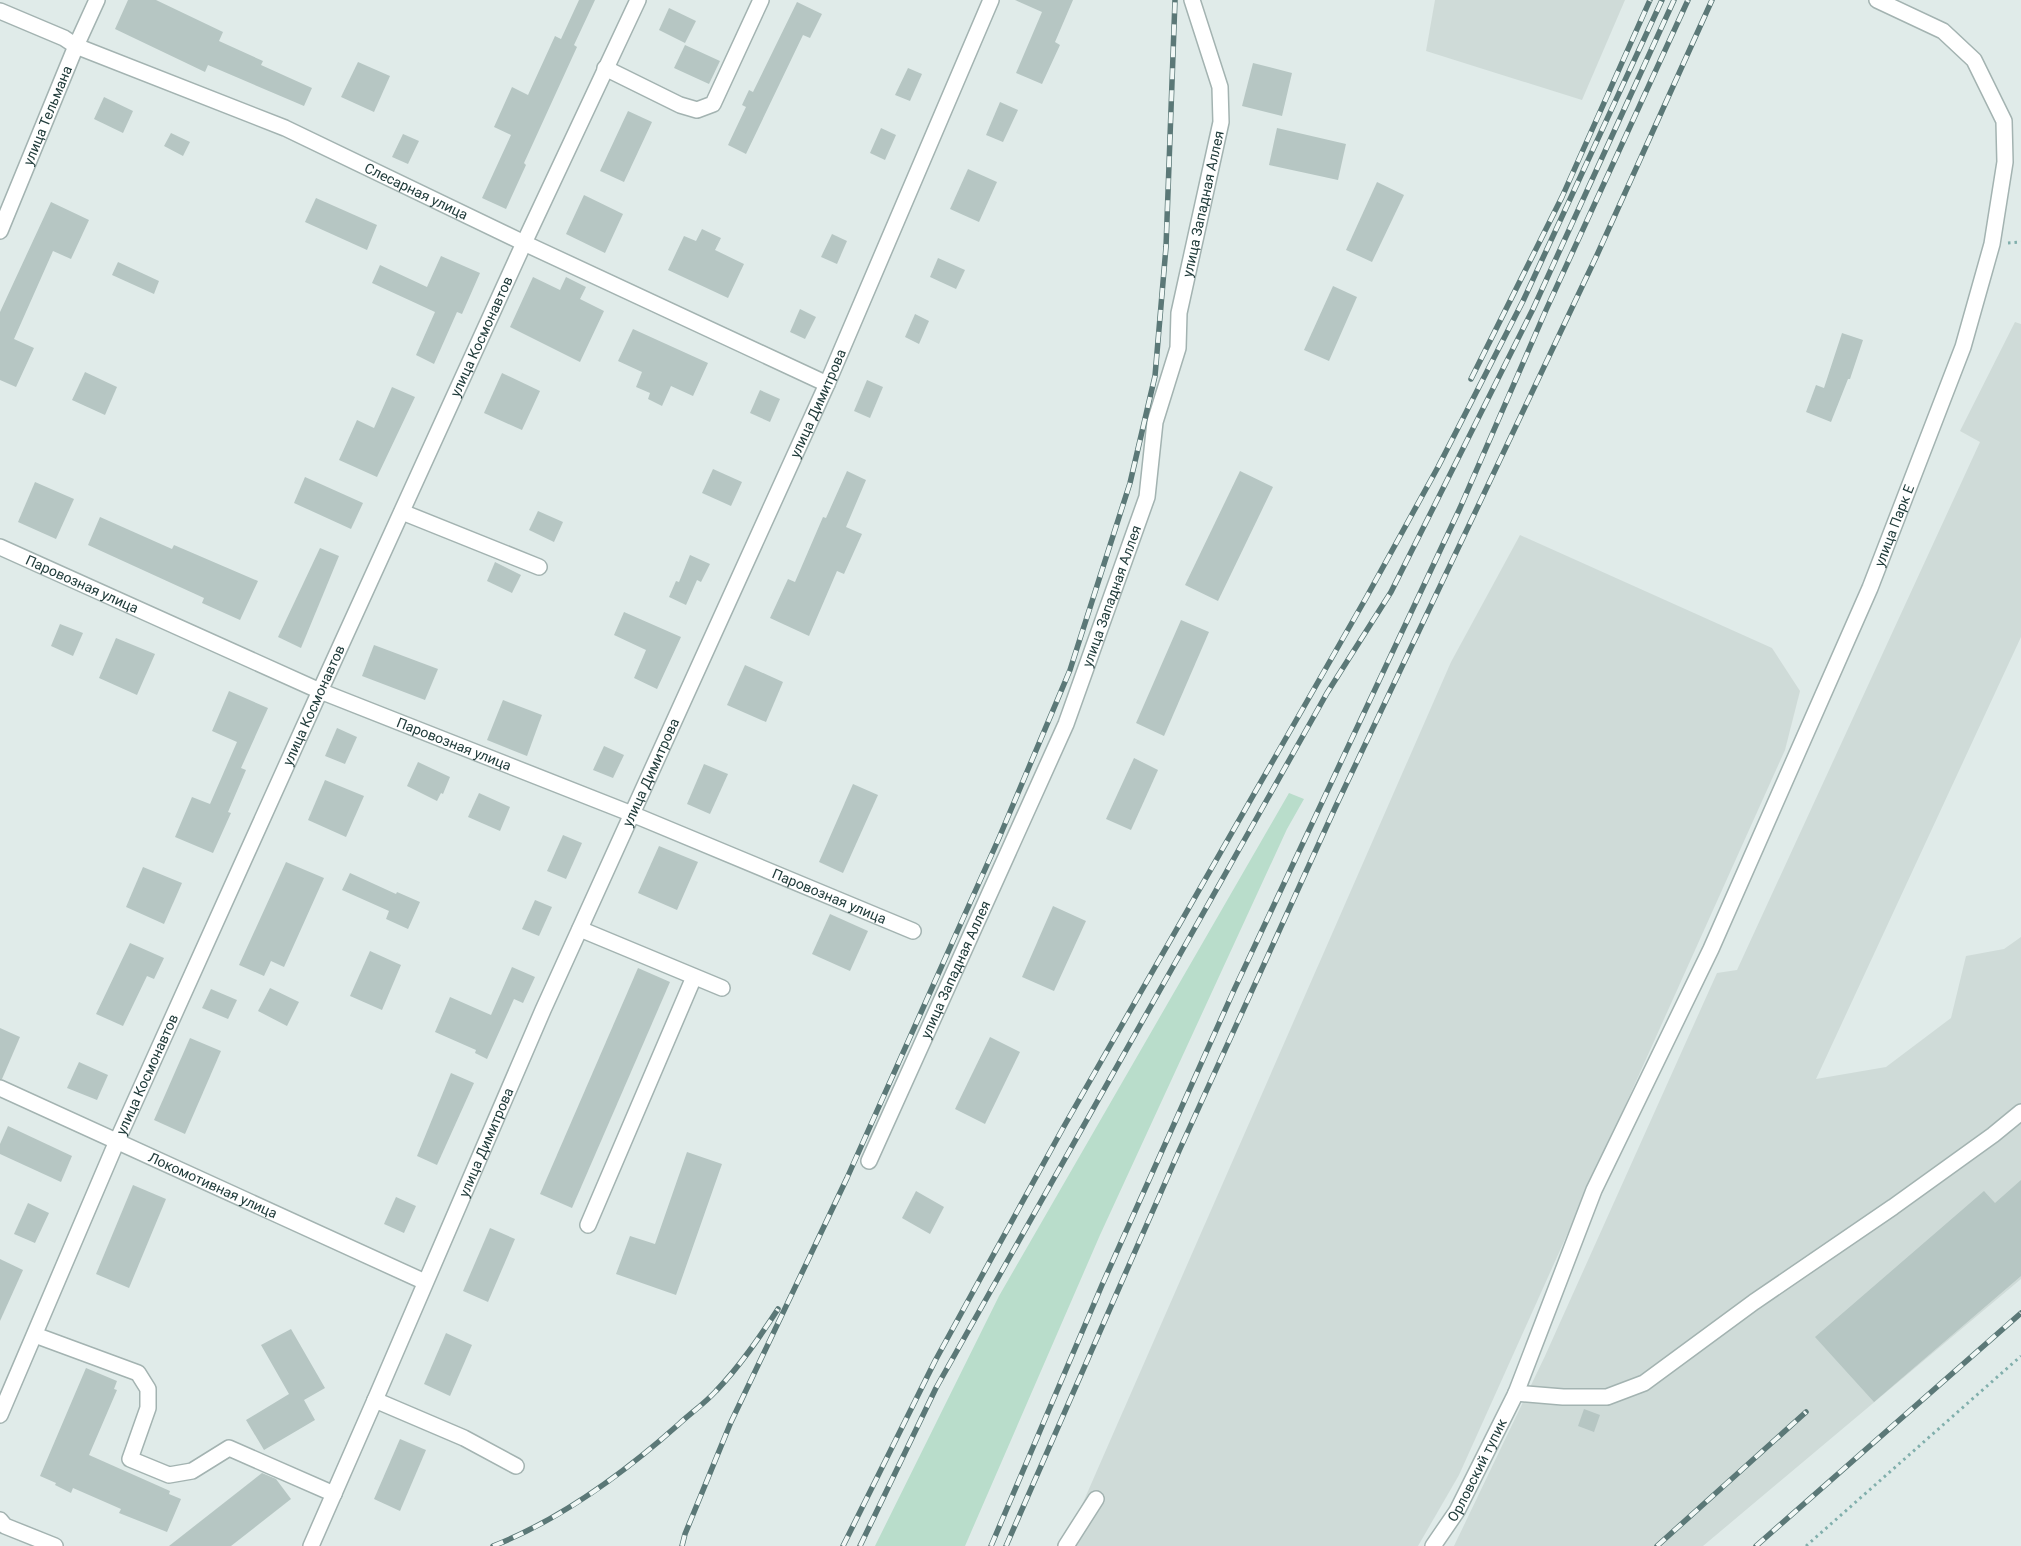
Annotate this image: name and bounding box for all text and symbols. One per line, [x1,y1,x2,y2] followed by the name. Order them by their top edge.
[20,63,75,168] street label: улица Тельмана
[1179,129,1227,279] street label: улица Западная Аллея
[362,159,471,223] street label: Слесарная улица
[447,274,516,399] street label: улица Космонавтов
[787,347,849,460] street label: улица Димитрова
[1871,482,1917,569] street label: улица Парк Е
[1079,523,1144,669] street label: улица Западная Аллея
[23,552,141,616] street label: Паровозная улица
[279,642,348,768] street label: улица Космонавтов
[394,714,514,774] street label: Паровозная улица
[619,716,682,829] street label: улица Димитрова
[770,865,889,927] street label: Паровозная улица
[917,898,993,1041] street label: улица Западная Аллея
[113,1012,181,1137] street label: улица Космонавтов
[455,1085,517,1199] street label: улица Димитрова
[146,1149,280,1221] street label: Локомотивная улица
[1444,1416,1510,1525] street label: Орловский тупик

